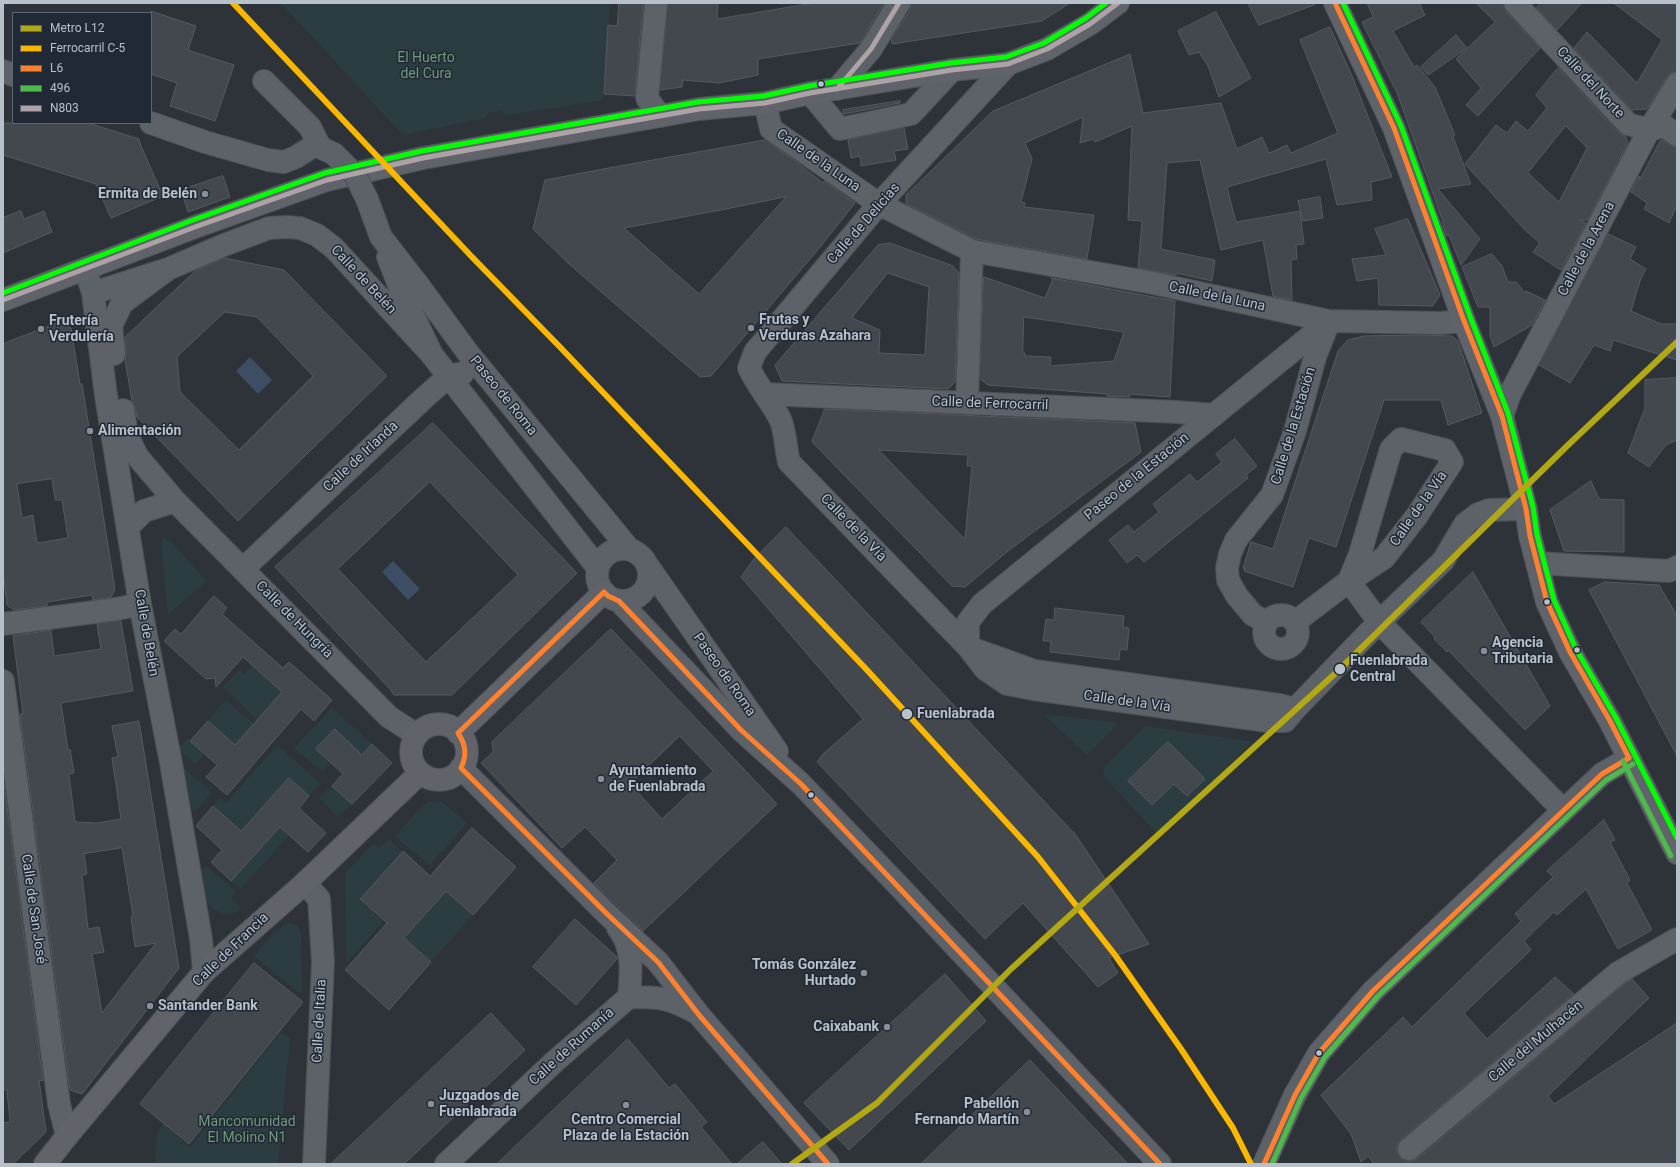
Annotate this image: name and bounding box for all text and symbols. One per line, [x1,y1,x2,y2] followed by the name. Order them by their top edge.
[12,12,152,124] legend
[50,21,105,35] text: Metro L12
[50,41,125,55] text: Ferrocarril C-5
[1553,44,1627,122] street label: Calle del Norte
[397,50,455,82] park label: El Huerto del Cura
[50,61,63,75] text: L6
[816,79,826,89] unlabelled marker
[50,81,70,95] text: 496
[50,101,79,115] text: N803
[773,126,863,196] street label: Calle de la Luna
[824,180,904,268] street label: Calle de Delicias
[98,186,197,202] place label: Ermita de Belén
[200,189,210,199] marker: Ermita de Belén
[1555,199,1619,299] street label: Calle de la Arena
[327,242,399,318] street label: Calle de Belén
[1167,279,1267,315] street label: Calle de la Luna
[759,312,871,344] place label: Frutas y Verduras Azahara
[49,313,114,346] place label: Frutería Verdulería
[746,323,756,333] marker: Frutas y Verduras Azahara
[36,324,46,334] marker: Frutería Verdulería
[466,353,540,439] street label: Paseo de Roma
[1268,365,1320,487] street label: Calle de la Estación
[931,394,1049,414] street label: Calle de Ferrocarril
[320,418,402,496] street label: Calle de Irlanda
[98,423,181,439] place label: Alimentación
[85,426,95,436] marker: Alimentación
[1081,430,1193,524] street label: Paseo de la Estación
[1387,468,1451,550] street label: Calle de la Vía
[816,491,890,565] street label: Calle de la Vía
[252,578,336,662] street label: Calle de Hungría
[130,588,162,678] street label: Calle de Belén
[1542,597,1552,607] unlabelled marker
[689,630,759,720] street label: Paseo de Roma
[1492,635,1553,668] place label: Agencia Tributaria
[1572,645,1582,655] unlabelled marker
[1479,646,1489,656] marker: Agencia Tributaria
[1350,653,1428,686] place label: Fuenlabrada Central
[1333,662,1347,676] marker: Fuenlabrada Central
[1082,688,1172,716] street label: Calle de la Vía
[917,706,995,722] place label: Fuenlabrada
[900,707,914,721] marker: Fuenlabrada
[609,763,706,796] place label: Ayuntamiento de Fuenlabrada
[596,774,606,784] marker: Ayuntamiento de Fuenlabrada
[806,790,816,800] unlabelled marker
[17,853,49,965] street label: Calle de San José
[190,910,272,990] street label: Calle de Francia
[752,957,856,990] place label: Tomás González Hurtado
[859,968,869,978] marker: Tomás González Hurtado
[309,979,331,1063] street label: Calle de Italia
[158,998,258,1014] place label: Santander Bank
[1485,998,1587,1086] street label: Calle del Mulhacén
[145,1001,155,1011] marker: Santander Bank
[526,1005,618,1089] street label: Calle de Rumanía
[813,1019,879,1035] place label: Caixabank
[882,1022,892,1032] marker: Caixabank
[1314,1048,1324,1058] unlabelled marker
[439,1088,519,1120] place label: Juzgados de Fuenlabrada
[915,1096,1019,1128] place label: Pabellón Fernando Martín
[426,1099,436,1109] marker: Juzgados de Fuenlabrada
[621,1100,631,1110] marker: Centro Comercial Plaza de la Estación
[1022,1107,1032,1117] marker: Pabellón Fernando Martín
[563,1112,689,1144] place label: Centro Comercial Plaza de la Estación
[198,1114,296,1146] park label: Mancomunidad El Molino N1

